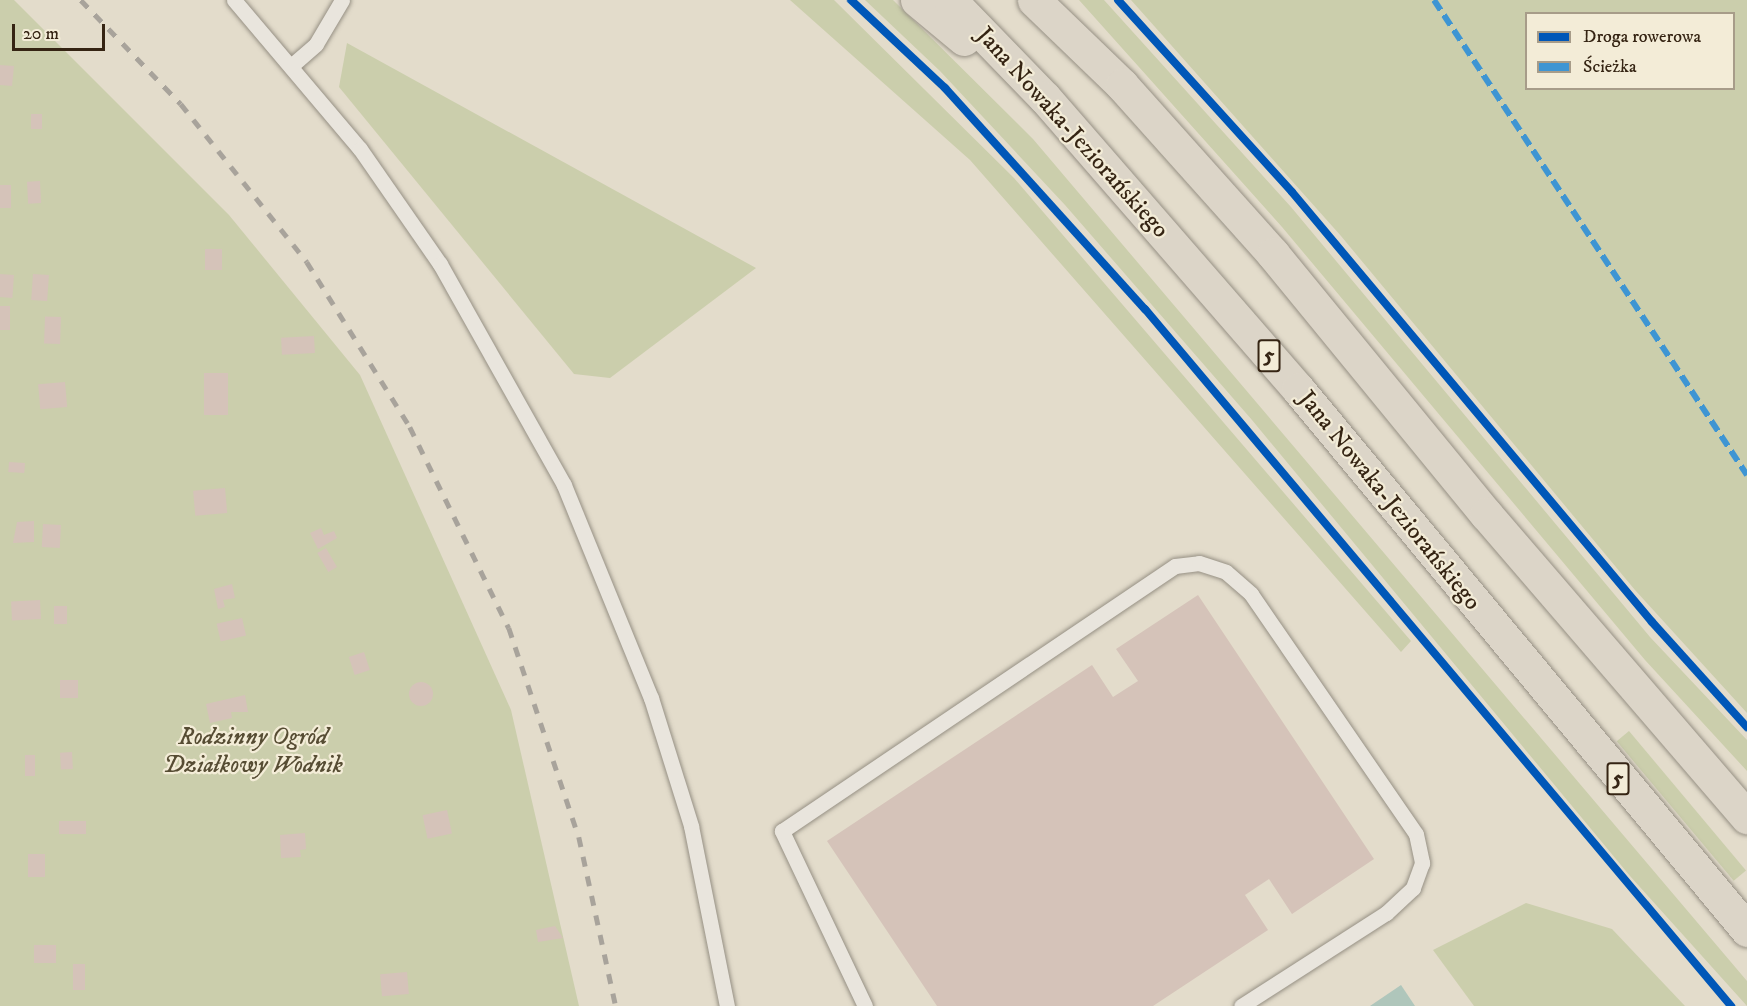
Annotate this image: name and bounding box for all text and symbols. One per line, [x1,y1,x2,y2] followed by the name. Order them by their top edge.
[15,12,108,50] scale bar
[1525,12,1735,90] legend
[970,22,1174,244] street label: Jana Nowaka-Jeziorańskiego
[23,23,59,45] text: 20 m
[1583,26,1701,48] text: Droga rowerowa
[1583,56,1637,78] text: Ścieżka
[1257,337,1281,375] road number: 5
[1292,386,1486,616] street label: Jana Nowaka-Jeziorańskiego
[163,724,343,780] park label: Rodzinny Ogród Działkowy Wodnik
[1606,760,1630,798] road number: 5

